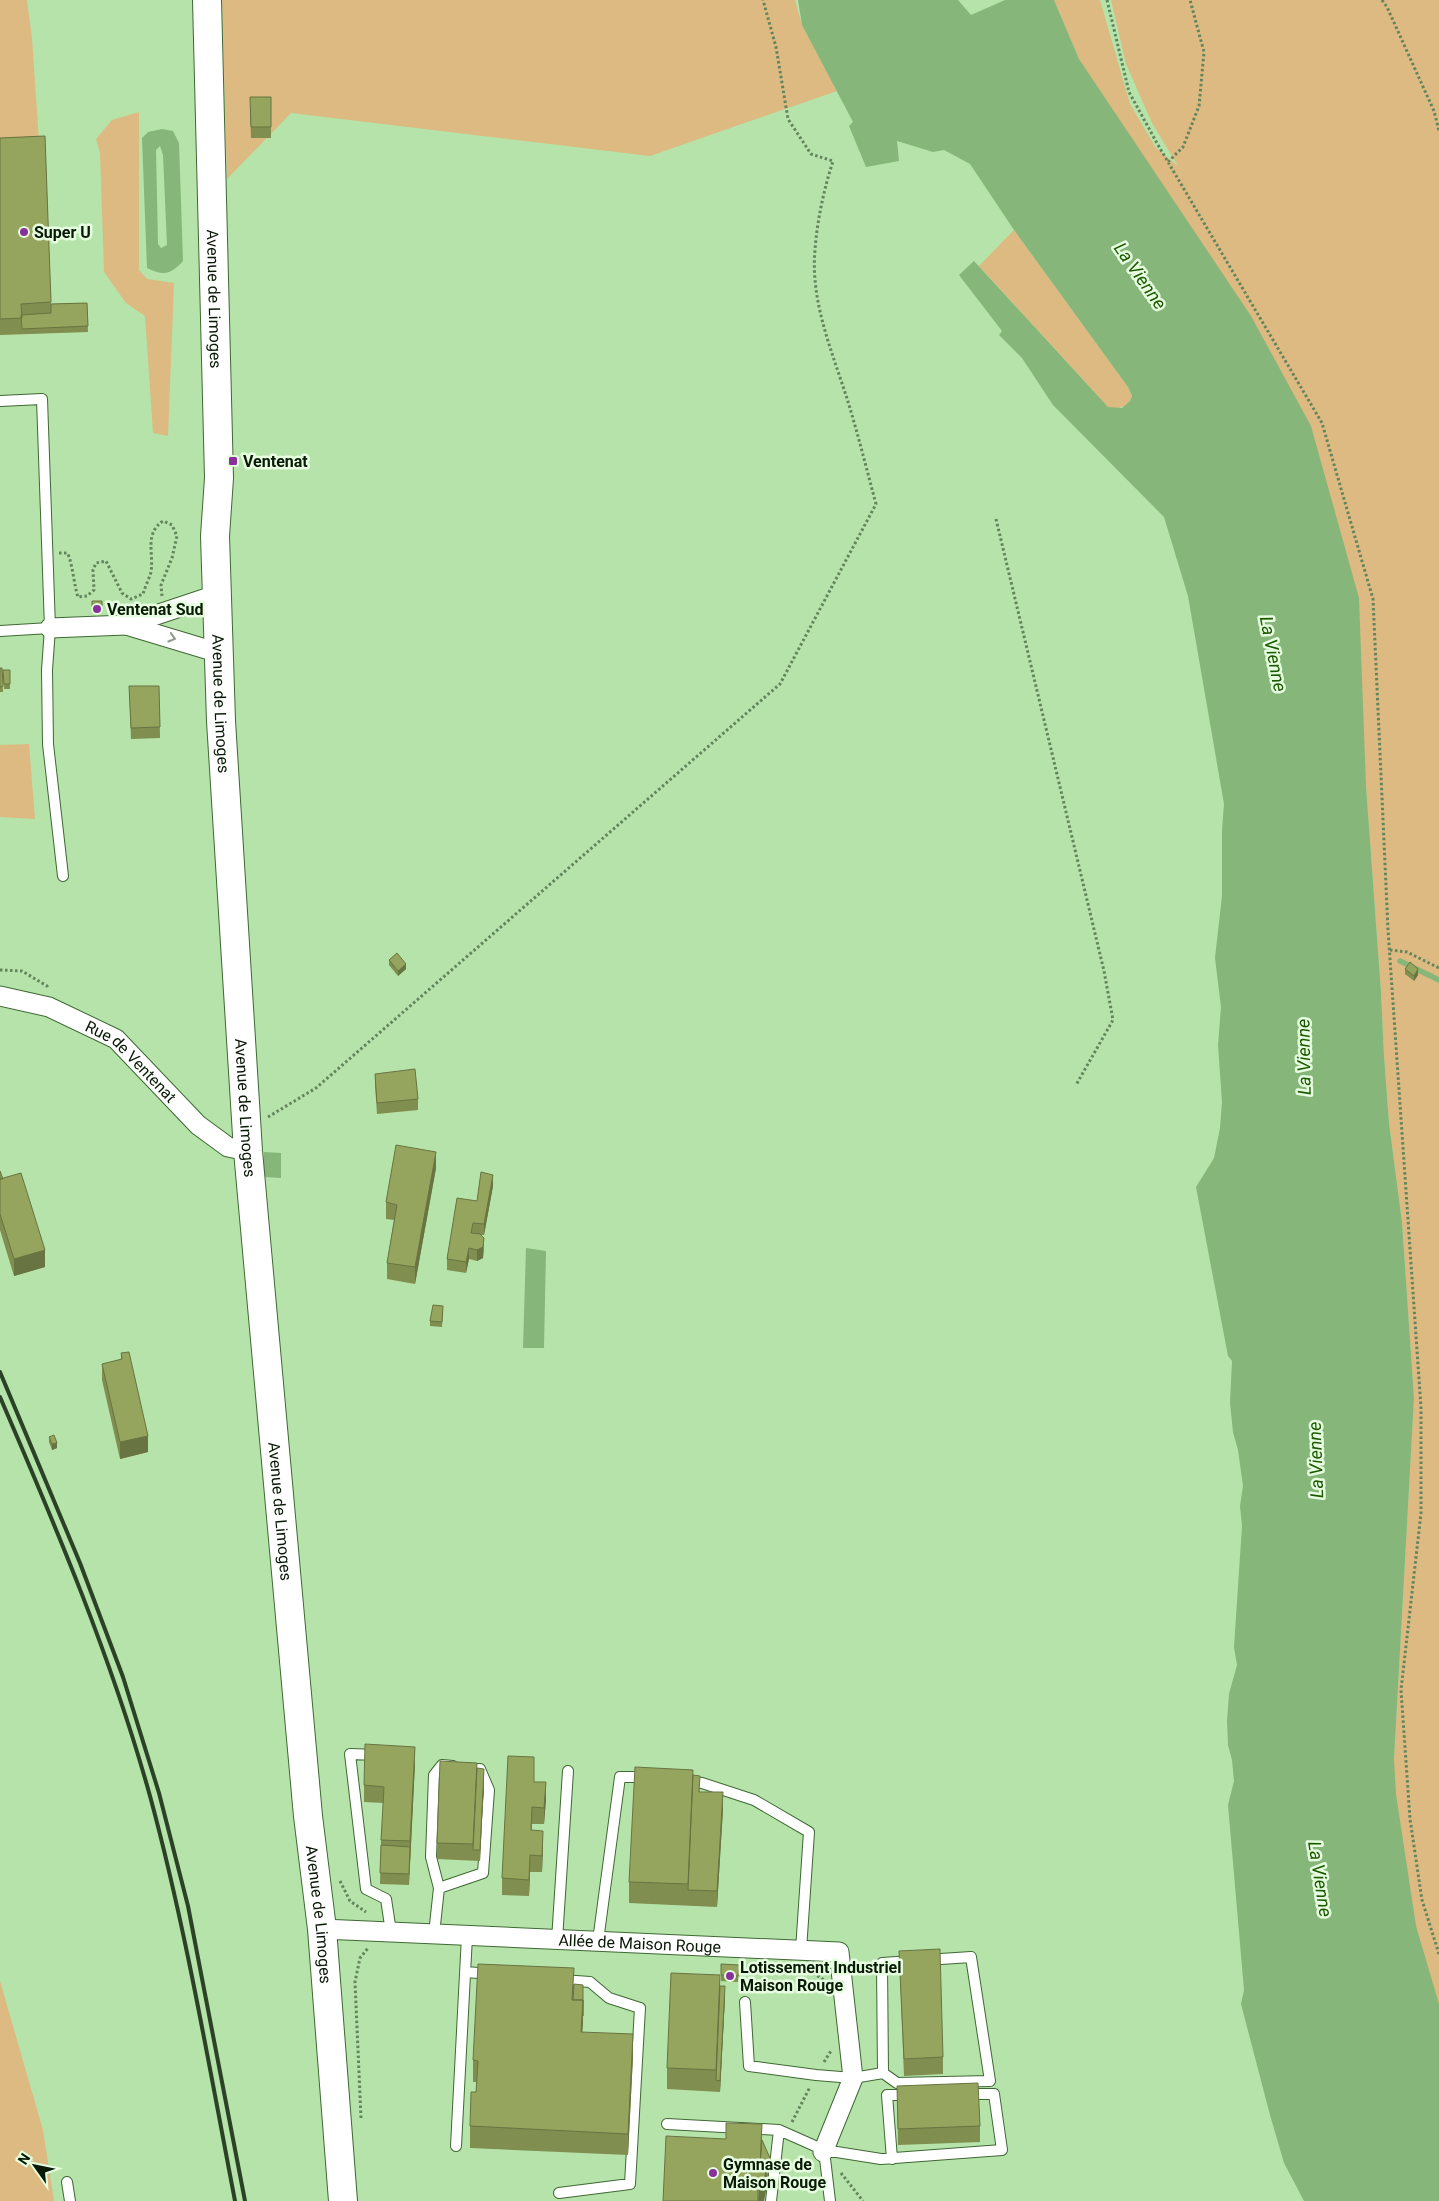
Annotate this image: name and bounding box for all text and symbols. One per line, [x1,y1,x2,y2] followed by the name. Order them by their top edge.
[34,223,91,242] place label: Super U
[18,226,30,238] marker: Super U
[203,229,225,369] street label: Avenue de Limoges
[1110,238,1171,313] water label: La Vienne
[243,452,308,471] place label: Ventenat
[227,455,239,467] marker: Ventenat
[107,600,204,619] place label: Ventenat Sud
[91,603,103,615] marker: Ventenat Sud
[1256,614,1291,693] water label: La Vienne
[168,633,176,643] one-way arrow
[208,634,233,774] street label: Avenue de Limoges
[82,1017,180,1106] street label: Rue de Ventenat
[1292,1019,1315,1095] water label: La Vienne
[231,1038,259,1178] street label: Avenue de Limoges
[1304,1421,1327,1499] water label: La Vienne
[264,1441,296,1582] street label: Avenue de Limoges
[1304,1840,1337,1918] water label: La Vienne
[302,1844,335,1984] street label: Avenue de Limoges
[558,1931,721,1957] street label: Allée de Maison Rouge
[740,1958,902,1995] place label: Lotissement Industriel Maison Rouge
[724,1970,736,1982] marker: Lotissement Industriel Maison Rouge
[10,2141,60,2191] north arrow
[15,2150,34,2167] text: N
[723,2155,826,2192] place label: Gymnase de Maison Rouge
[707,2167,719,2179] marker: Gymnase de Maison Rouge

